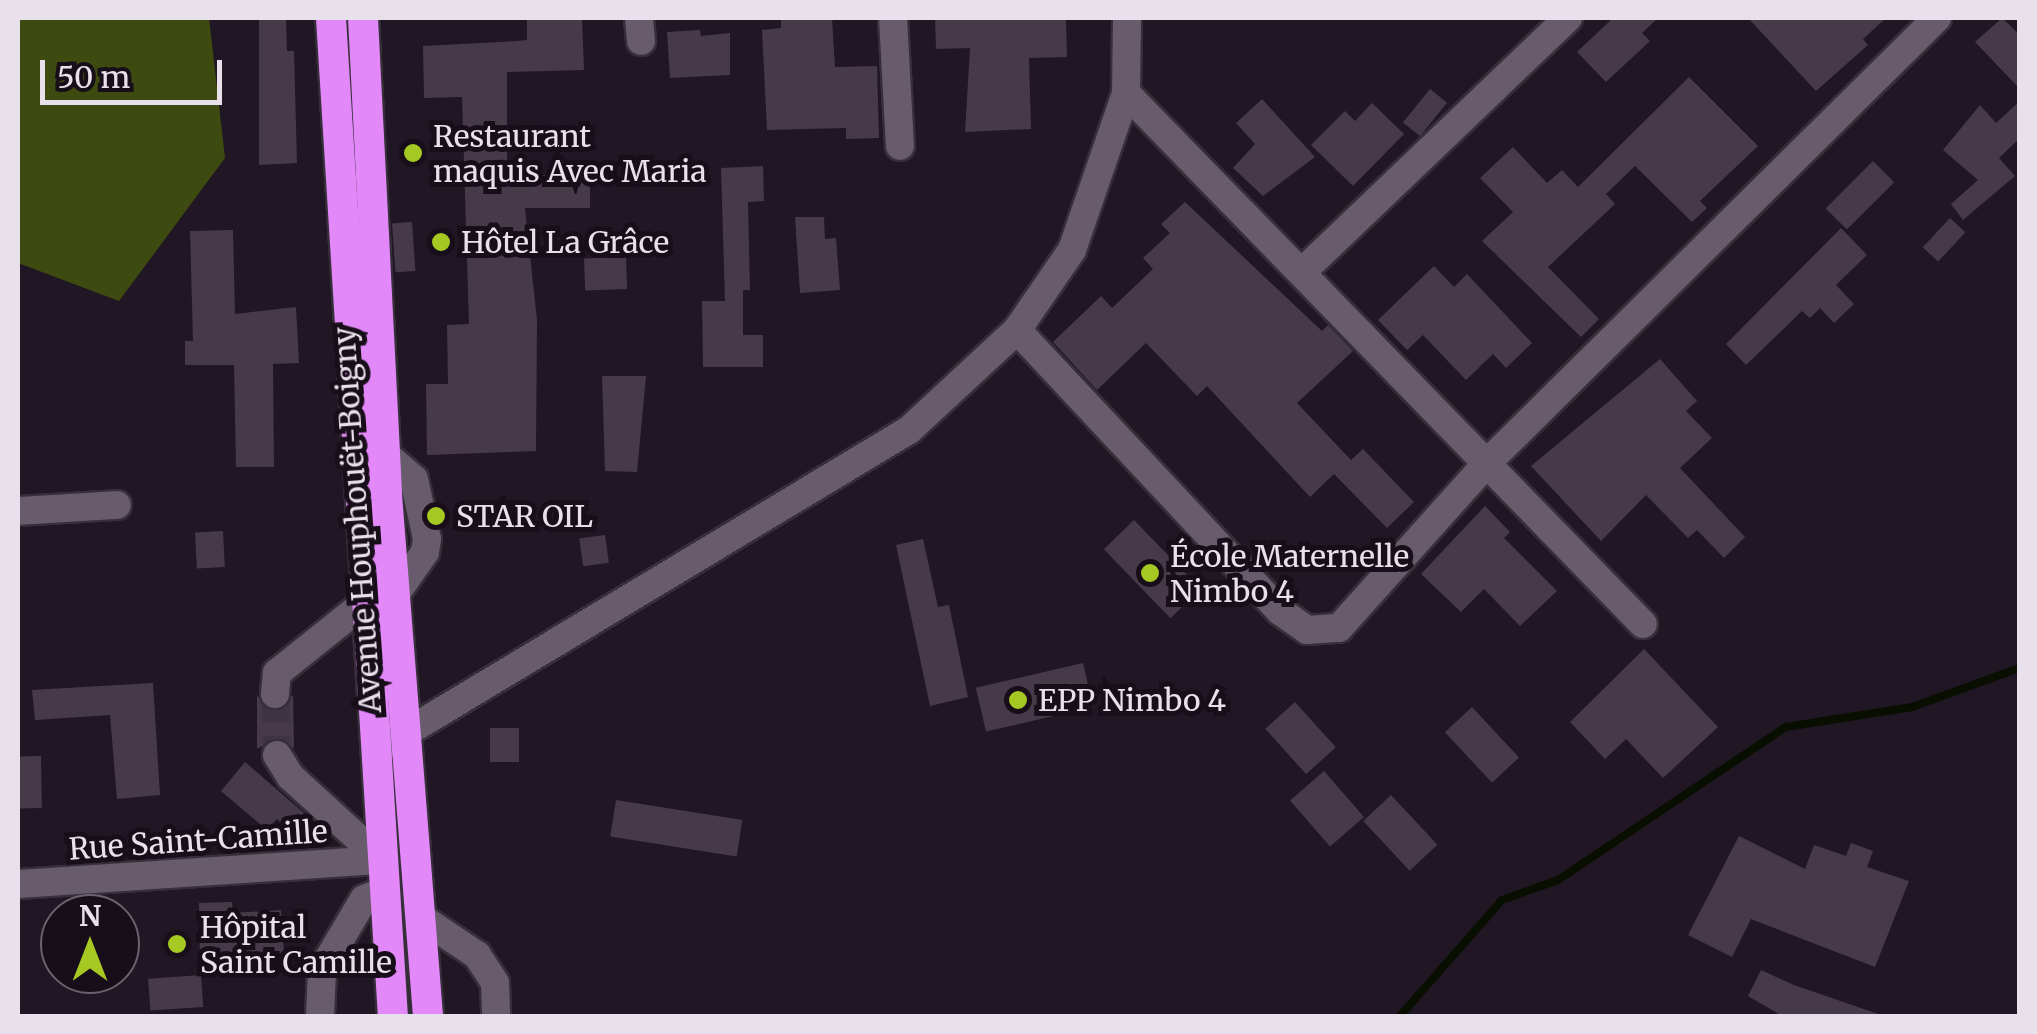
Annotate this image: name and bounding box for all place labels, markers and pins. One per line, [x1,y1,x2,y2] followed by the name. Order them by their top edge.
[433,118,707,188] place label: Restaurant maquis Avec Maria
[402,142,424,164] marker: Restaurant maquis Avec Maria
[461,224,669,260] place label: Hôtel La Grâce
[430,231,452,253] marker: Hôtel La Grâce
[456,498,593,534] place label: STAR OIL
[425,505,447,527] marker: STAR OIL
[1170,538,1409,608] place label: École Maternelle Nimbo 4
[1139,562,1161,584] marker: École Maternelle Nimbo 4
[1038,682,1226,718] place label: EPP Nimbo 4
[1007,689,1029,711] marker: EPP Nimbo 4
[200,909,392,980] place label: Hôpital Saint Camille
[164,931,190,957] marker: Hôpital Saint Camille

